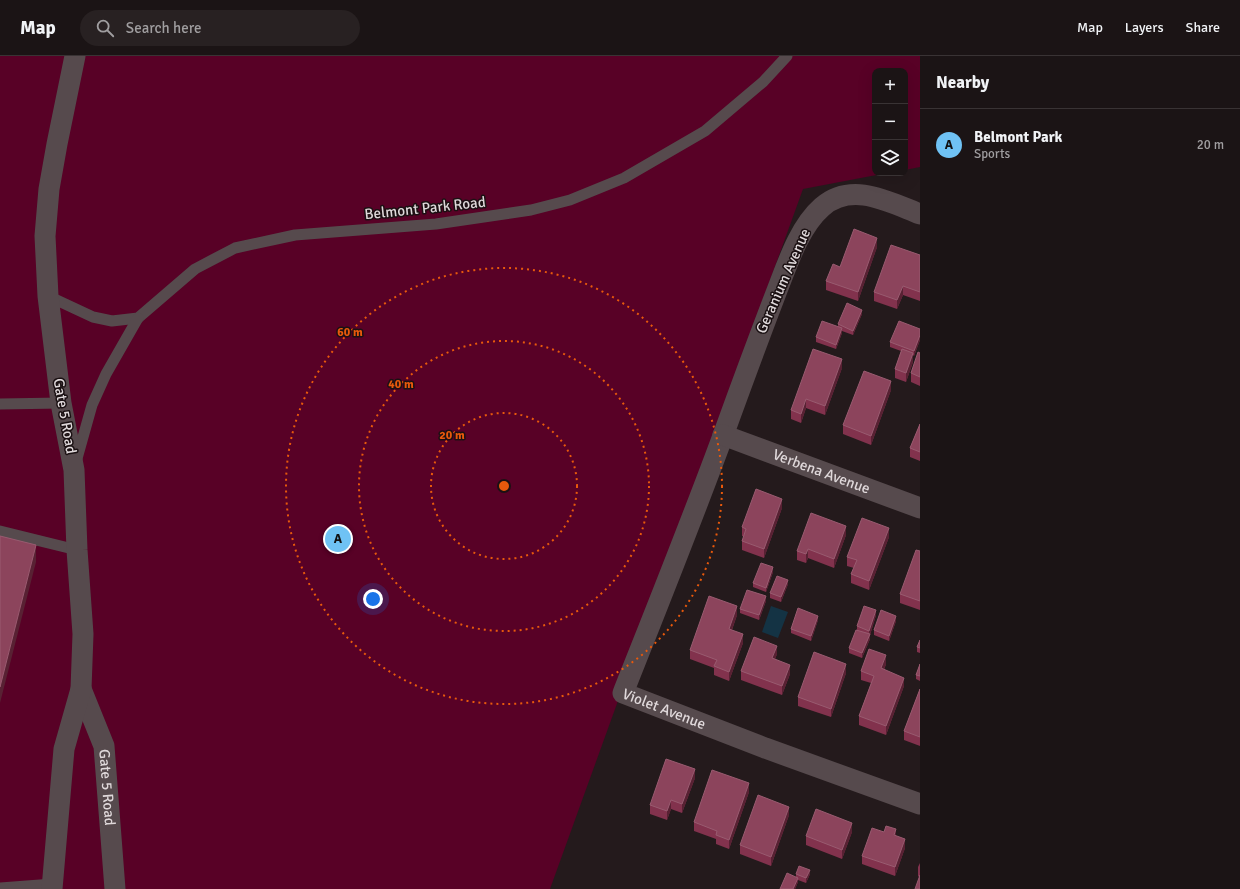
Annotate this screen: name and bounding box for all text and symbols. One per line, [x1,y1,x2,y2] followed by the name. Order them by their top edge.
[80,10,360,46] search box
[20,16,56,40] text: Map
[94,17,116,39] icon: search
[126,19,201,37] text: Search here
[1077,19,1103,36] text: Map
[1125,19,1164,36] text: Layers
[1186,19,1220,36] text: Share
[872,68,908,176] map controls
[872,68,908,104] button: +
[936,72,989,93] text: Nearby
[872,104,908,140] button: −
[974,128,1062,146] text: Belmont Park
[945,137,953,153] text: A
[1197,137,1224,153] text: 20 m
[872,140,908,176] button: layers
[974,146,1010,162] text: Sports
[364,193,487,223] street label: Belmont Park Road
[752,226,814,336] street label: Geranium Avenue
[337,325,363,340] text: 60 m
[49,377,81,455] street label: Gate 5 Road
[388,377,414,392] text: 40 m
[439,428,465,443] text: 20 m
[770,445,873,498] street label: Verbena Avenue
[497,479,511,493] centre of rings
[325,524,351,554] pin: A
[363,589,383,609] your location
[620,685,708,733] street label: Violet Avenue
[95,749,119,826] street label: Gate 5 Road

